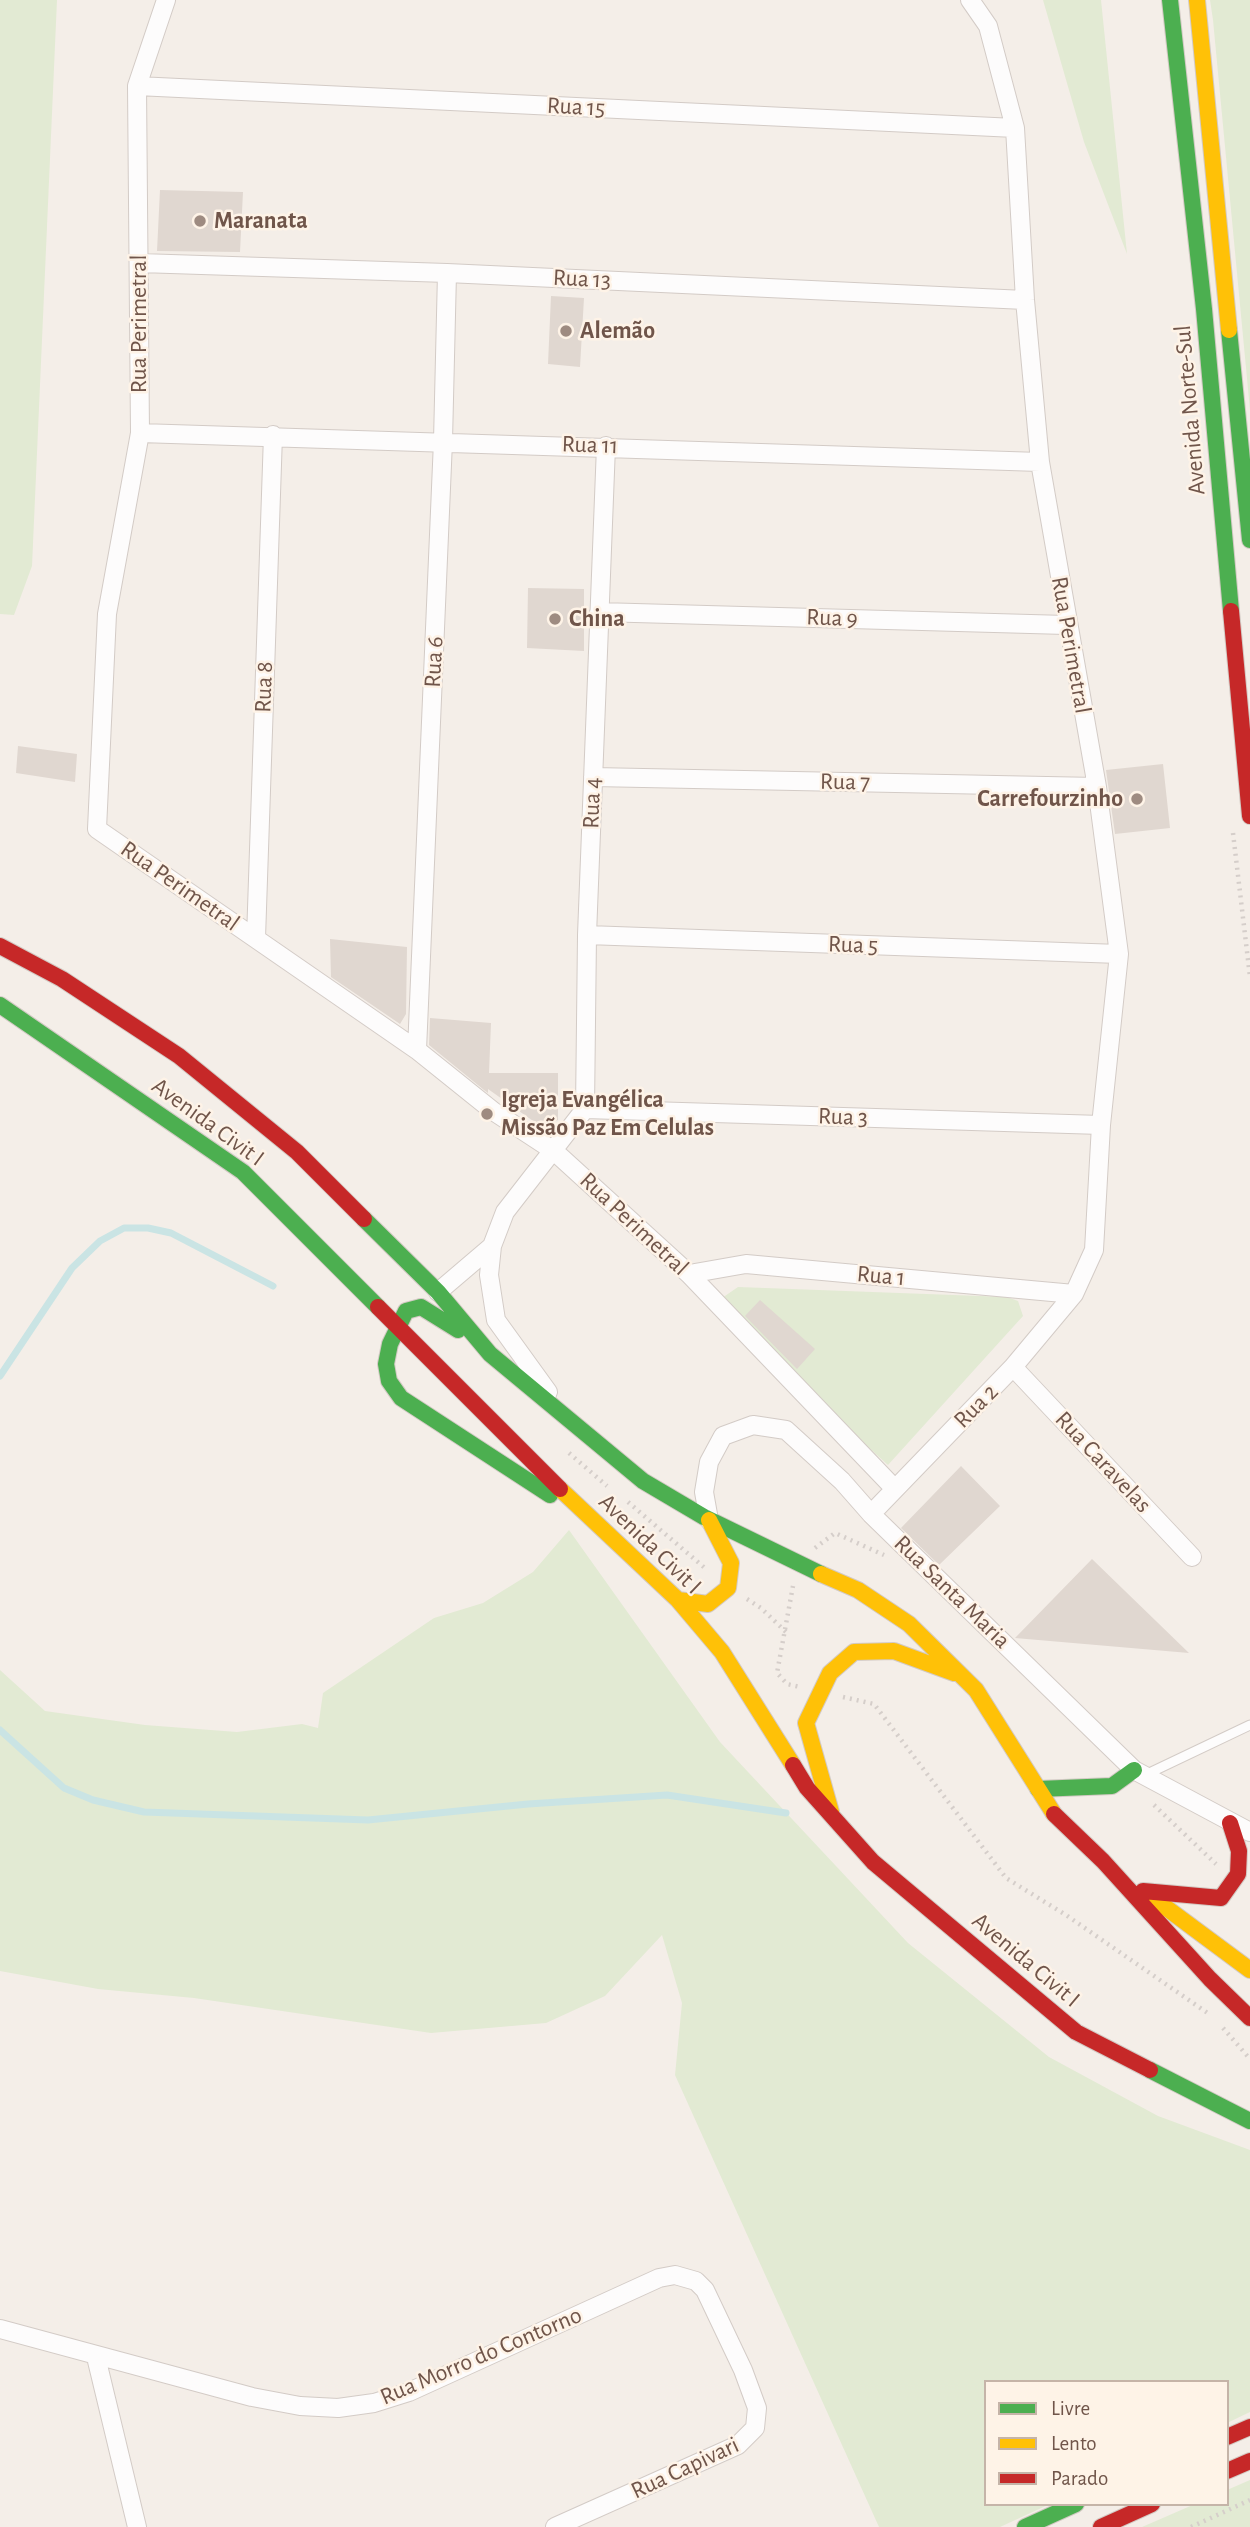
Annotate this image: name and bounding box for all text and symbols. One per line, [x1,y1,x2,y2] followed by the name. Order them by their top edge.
[546,91,606,123] street label: Rua 15
[214,207,308,235] place label: Maranata
[192,213,208,229] marker: Maranata
[125,255,153,393] street label: Rua Perimetral
[552,263,612,295] street label: Rua 13
[580,317,655,345] place label: Alemão
[558,323,574,339] marker: Alemão
[1168,324,1212,496] street label: Avenida Norte-Sul
[561,430,619,460] street label: Rua 11
[1045,574,1097,716] street label: Rua Perimetral
[806,603,858,633] street label: Rua 9
[569,605,625,633] place label: China
[547,611,563,627] marker: China
[418,636,450,688] street label: Rua 6
[249,661,279,713] street label: Rua 8
[820,767,870,797] street label: Rua 7
[577,777,607,829] street label: Rua 4
[977,785,1123,813] place label: Carrefourzinho
[1129,791,1145,807] marker: Carrefourzinho
[115,834,245,938] street label: Rua Perimetral
[827,930,879,960] street label: Rua 5
[146,1071,270,1173] street label: Avenida Civit I
[501,1086,714,1142] place label: Igreja Evangélica Missão Paz Em Celulas
[818,1102,868,1132] street label: Rua 3
[479,1106,495,1122] marker: Igreja Evangélica Missão Paz Em Celulas
[573,1166,695,1282] street label: Rua Perimetral
[856,1260,906,1292] street label: Rua 1
[948,1378,1004,1434] street label: Rua 2
[1049,1405,1157,1519] street label: Rua Caravelas
[592,1488,708,1600] street label: Avenida Civit I
[888,1529,1016,1655] street label: Rua Santa Maria
[966,1906,1086,2014] street label: Avenida Civit I
[376,2300,586,2412] street label: Rua Morro do Contorno
[984,2380,1229,2506] legend
[1051,2398,1090,2419] text: Livre
[626,2430,744,2506] street label: Rua Capivari
[1051,2433,1097,2454] text: Lento
[1051,2468,1108,2489] text: Parado

